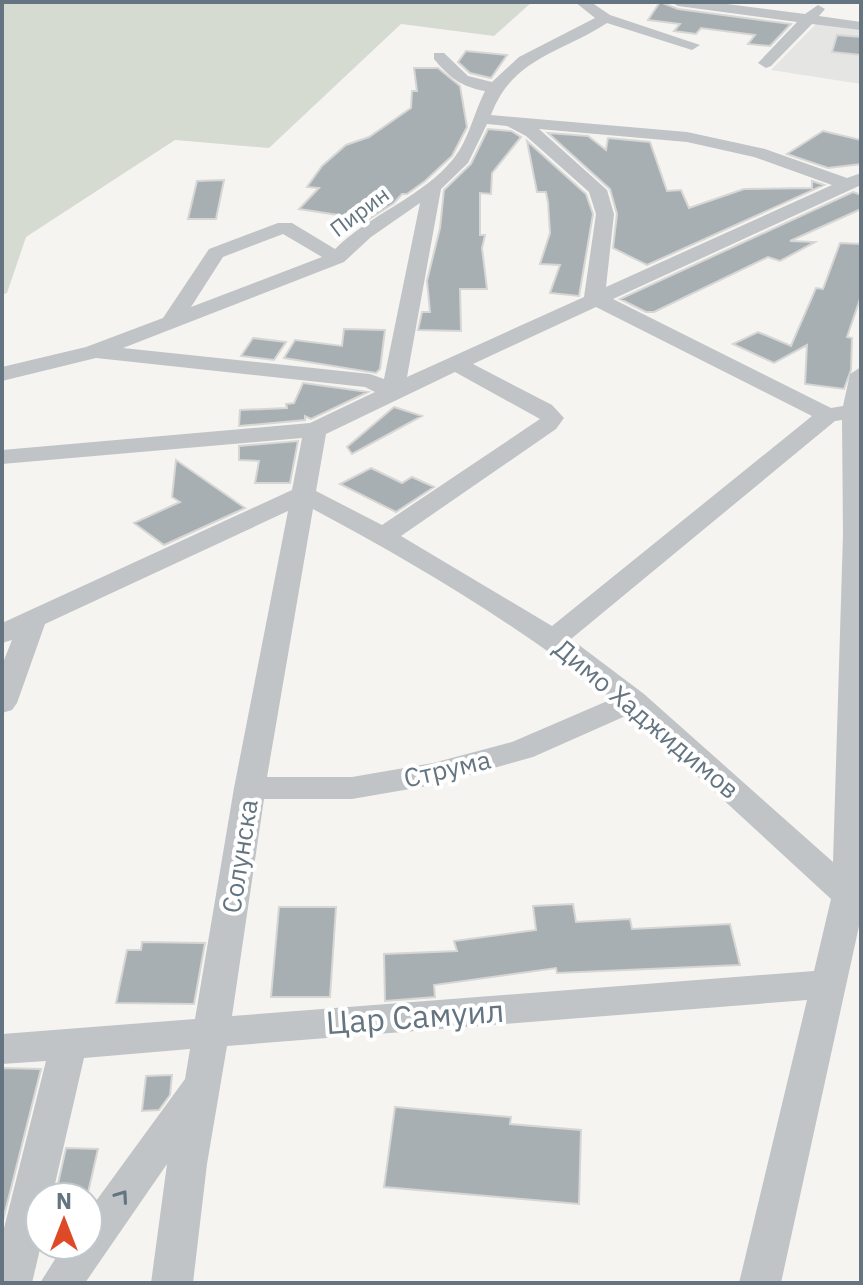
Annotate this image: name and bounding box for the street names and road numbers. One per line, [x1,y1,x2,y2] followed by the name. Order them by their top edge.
[324,179,394,243] street label: Пирин
[547,630,747,806] street label: Димо Хаджидимов
[400,741,494,794] street label: Струма
[213,797,265,915] street label: Солунска
[325,989,505,1043] street label: Цар Самуил

